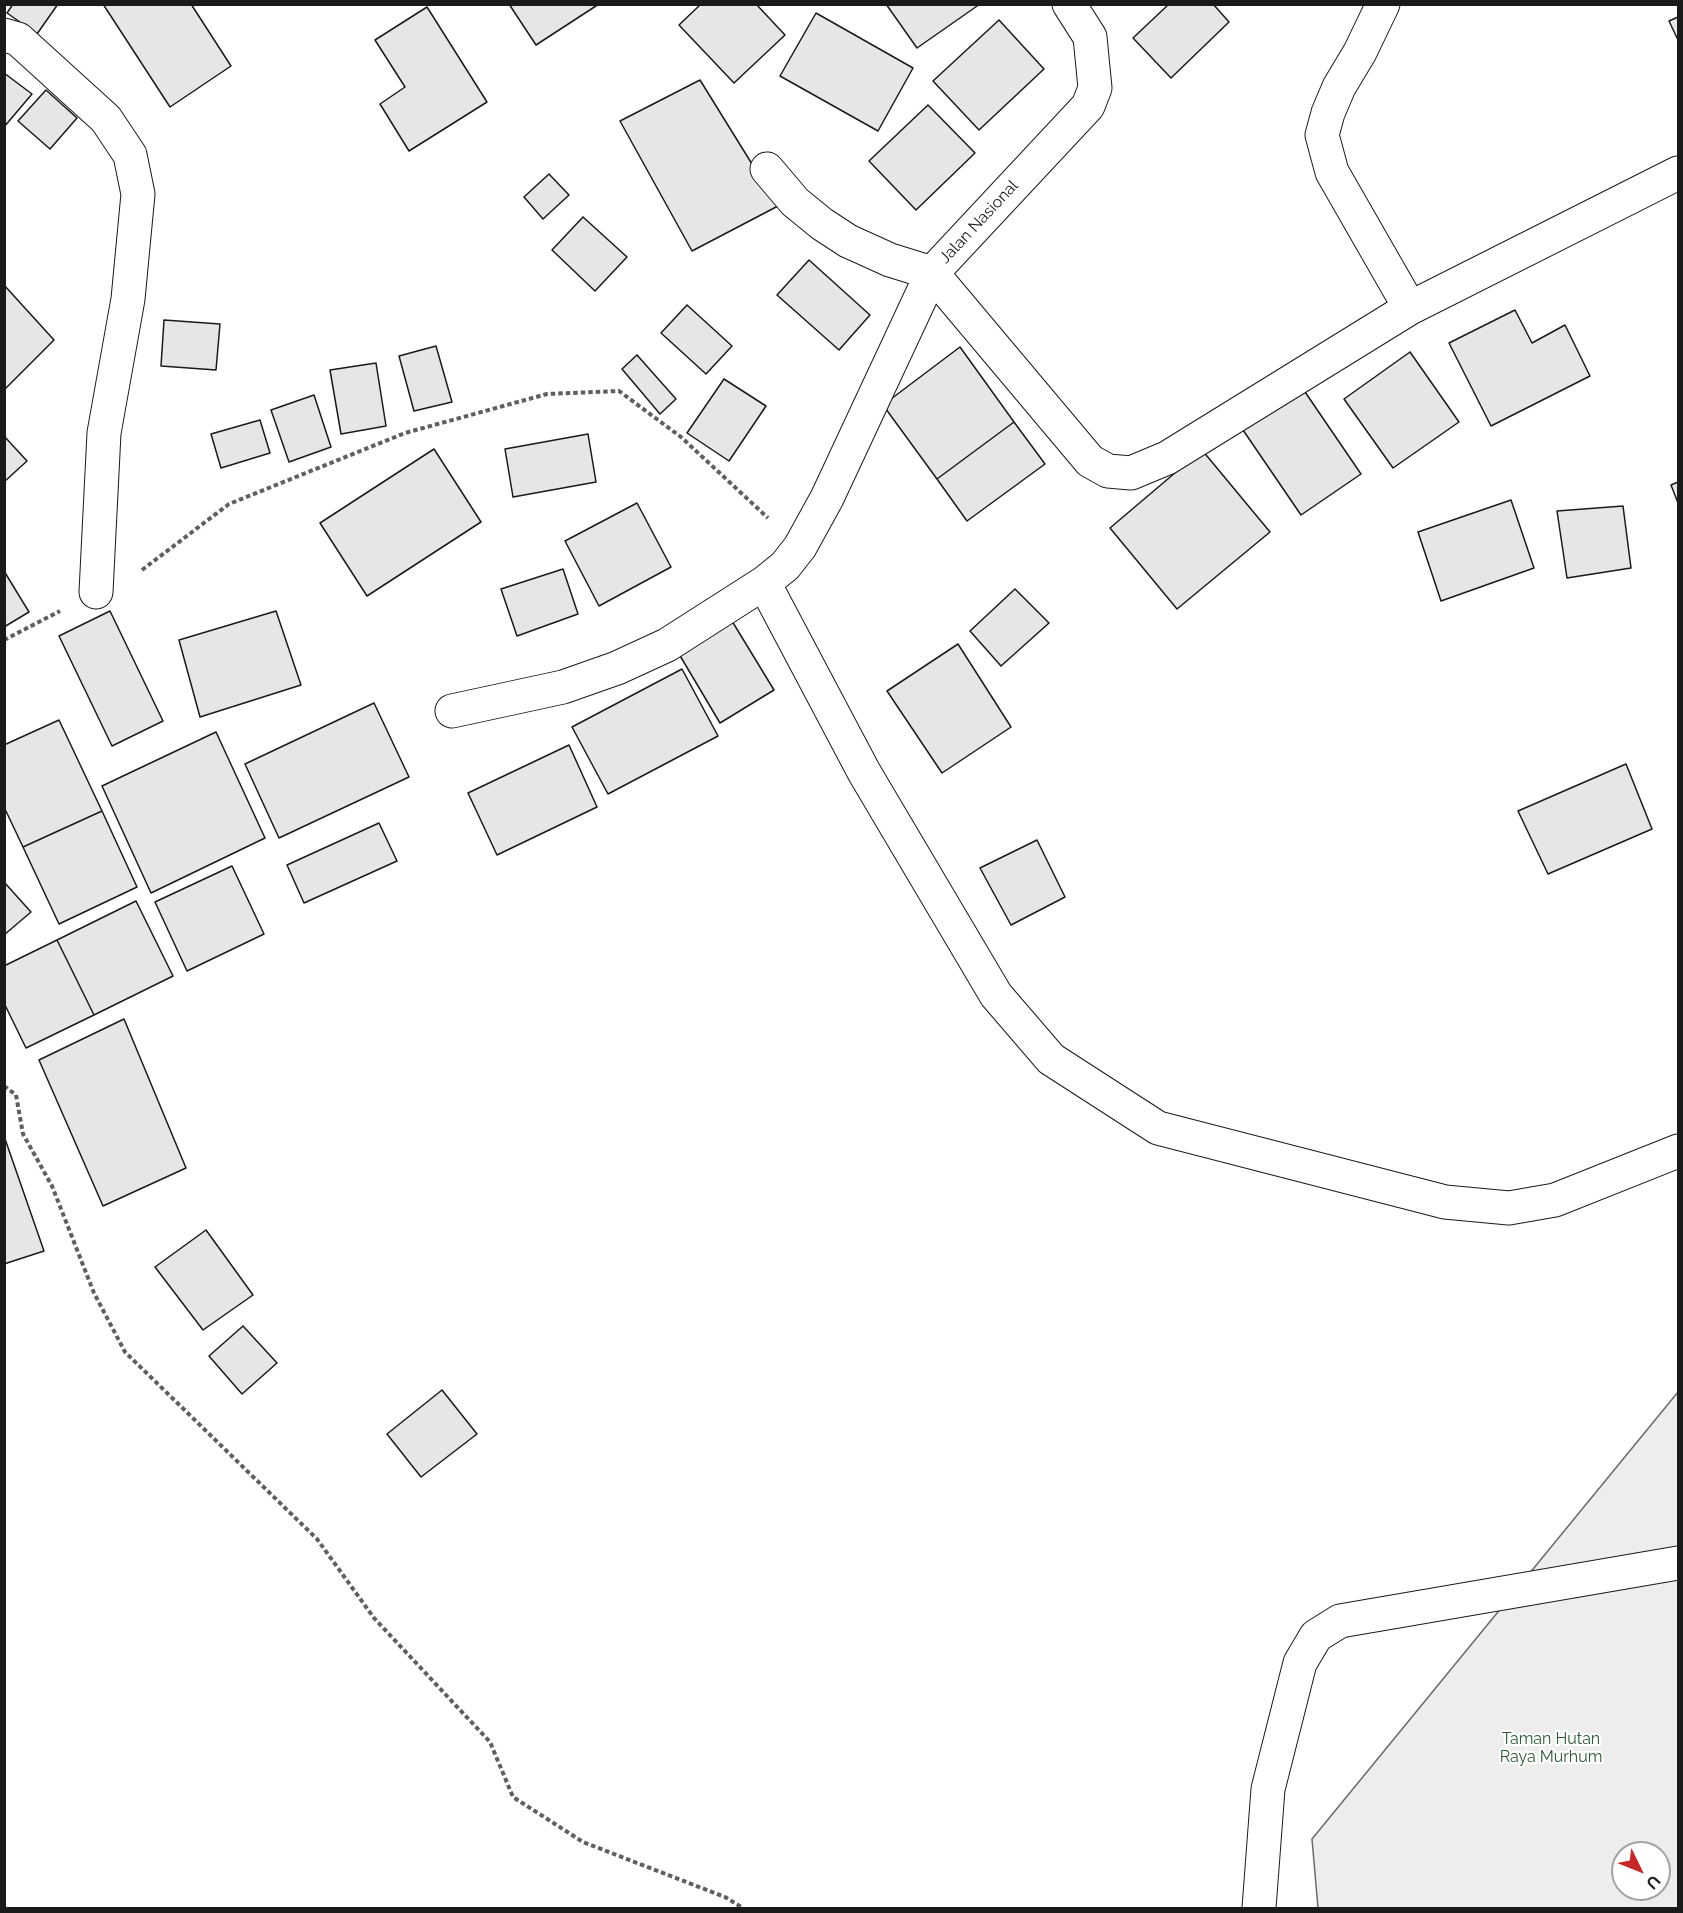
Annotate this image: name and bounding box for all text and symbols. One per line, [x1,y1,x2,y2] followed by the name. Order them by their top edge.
[936,176,1022,268] street label: Jalan Nasional
[1500,1729,1602,1767] park label: Taman Hutan Raya Murhum
[1611,1841,1671,1901] north arrow
[1642,1871,1664,1893] text: U

